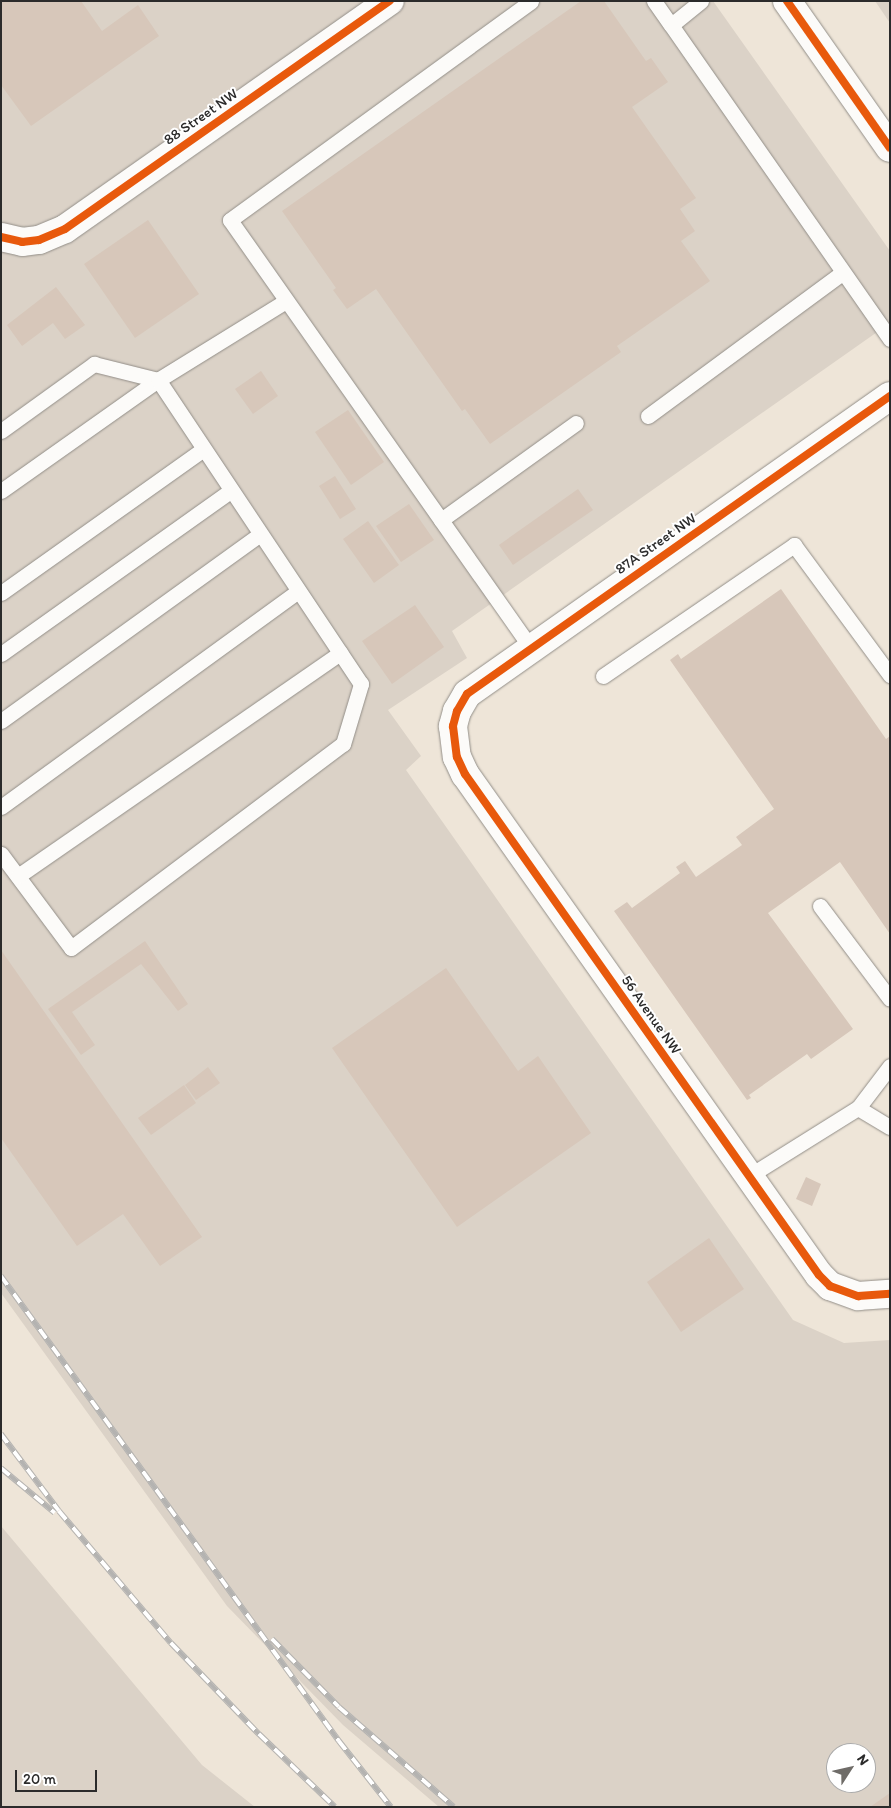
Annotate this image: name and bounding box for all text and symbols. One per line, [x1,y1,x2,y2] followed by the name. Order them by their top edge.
[161,85,241,149] street label: 88 Street NW
[612,509,700,579] street label: 87A Street NW
[617,972,685,1058] street label: 56 Avenue NW
[826,1743,876,1793] north arrow
[853,1751,873,1768] text: N
[18,1760,100,1792] scale bar
[23,1770,56,1788] text: 20 m

